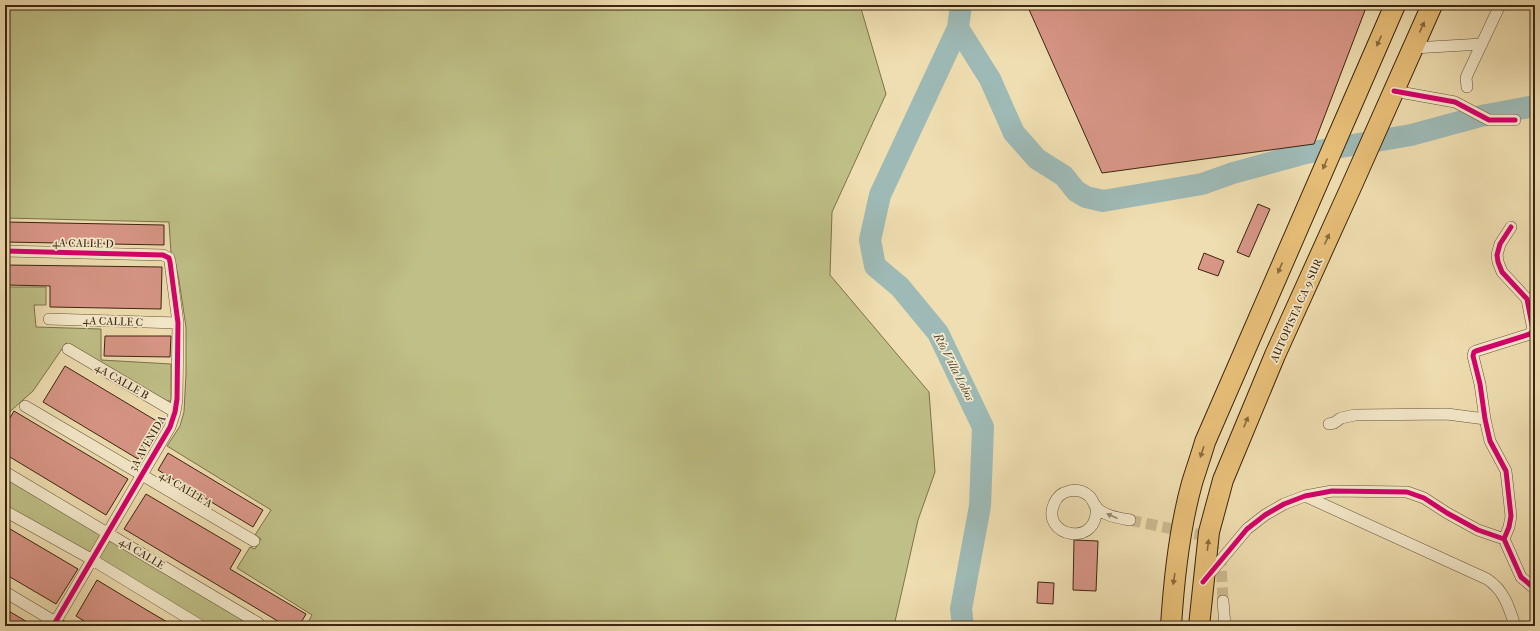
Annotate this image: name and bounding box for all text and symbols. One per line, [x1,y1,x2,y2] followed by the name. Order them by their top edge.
[1419,22,1425,33] one-way arrow
[1376,35,1382,46] one-way arrow
[1322,159,1328,171] one-way arrow
[1324,233,1331,245] one-way arrow
[52,236,114,251] street label: 4A CALLE D
[1267,255,1326,365] street label: AUTOPISTA CA-9 SUR
[1277,263,1283,275] one-way arrow
[83,314,143,329] street label: 4A CALLE C
[930,330,977,404] water label: Río Villa Lobos
[93,361,151,402] street label: 4A CALLE B
[126,412,169,473] street label: 3A AVENIDA
[1244,415,1250,427] one-way arrow
[1199,446,1205,458] one-way arrow
[157,468,216,511] street label: 4A CALLE A
[1106,512,1118,519] one-way arrow
[117,535,167,572] street label: 4A CALLE
[1205,539,1211,551] one-way arrow
[1171,573,1177,585] one-way arrow

